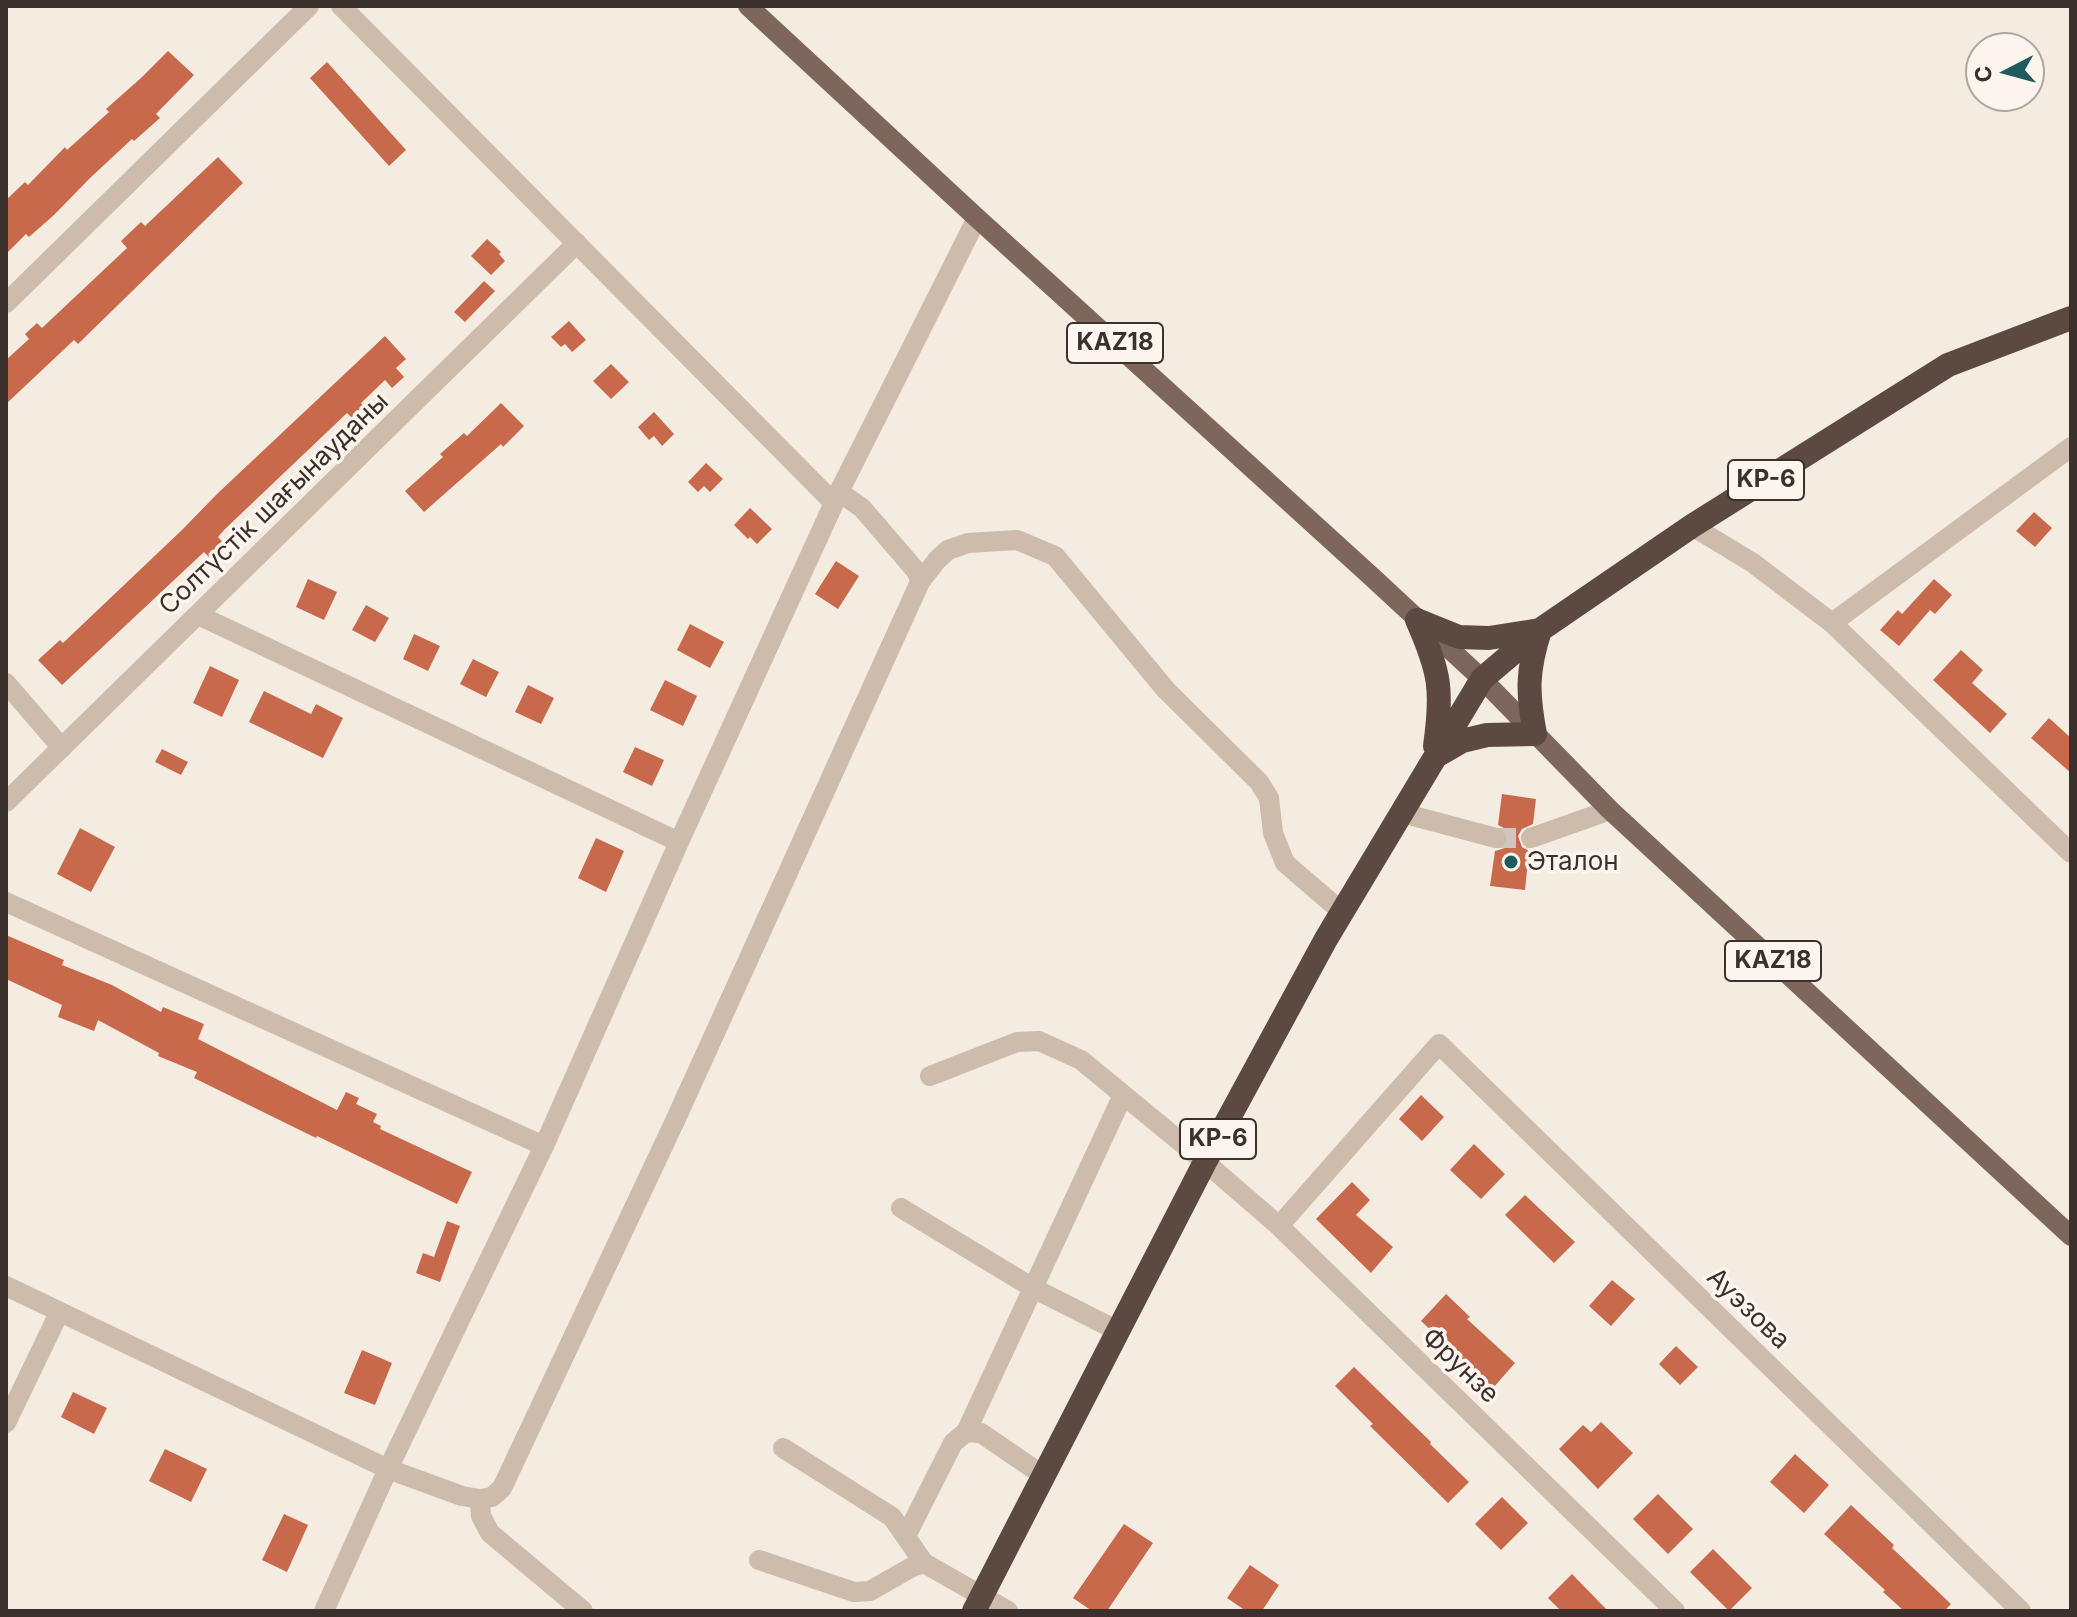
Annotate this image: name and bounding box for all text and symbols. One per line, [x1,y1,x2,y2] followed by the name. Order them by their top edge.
[1965,32,2045,112] north arrow
[1969,65,1997,84] text: С
[1067,323,1163,363] road number: KAZ18
[153,386,395,622] street label: Солтүстік шағынауданы
[1728,460,1804,500] road number: KP-6
[1527,846,1619,878] place label: Эталон
[1502,853,1520,871] marker: Эталон
[1725,941,1821,981] road number: KAZ18
[1180,1119,1256,1159] road number: KP-6
[1700,1262,1796,1356] street label: Ауэзова
[1415,1322,1505,1410] street label: Фрунзе

